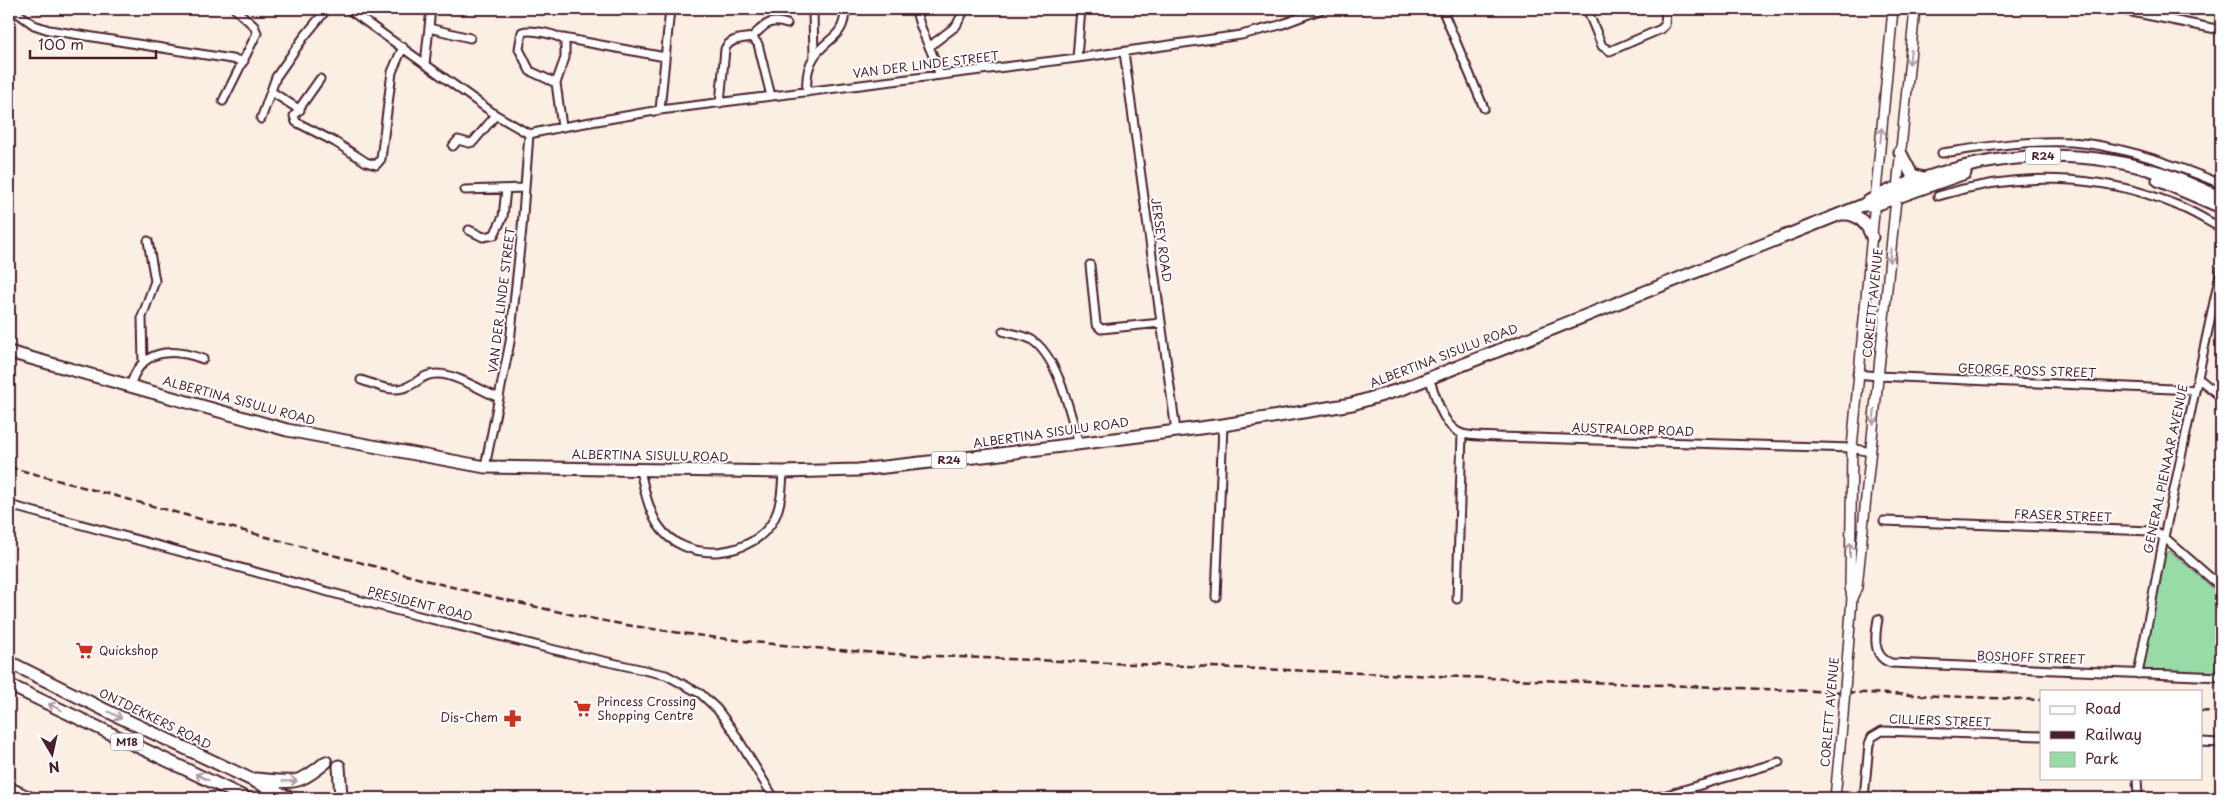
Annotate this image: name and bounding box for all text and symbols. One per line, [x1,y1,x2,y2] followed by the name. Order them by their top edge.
[30,28,156,60] scale bar
[38,32,84,55] text: 100 m
[852,46,1001,82] street label: VAN DER LINDE STREET
[1905,49,1915,65] one-way arrow
[1877,127,1886,143] one-way arrow
[2026,148,2060,164] road number: R24
[1147,196,1177,283] street label: JERSEY ROAD
[483,225,519,374] street label: VAN DER LINDE STREET
[1857,247,1887,359] street label: CORLETT AVENUE
[1885,247,1895,263] one-way arrow
[1367,319,1520,392] street label: ALBERTINA SISULU ROAD
[1958,359,2097,381] street label: GEORGE ROSS STREET
[161,371,317,429] street label: ALBERTINA SISULU ROAD
[2138,383,2192,555] street label: GENERAL PIENAAR AVENUE
[1869,408,1879,424] one-way arrow
[972,412,1130,452] street label: ALBERTINA SISULU ROAD
[1571,418,1695,440] street label: AUSTRALORP ROAD
[571,445,729,465] street label: ALBERTINA SISULU ROAD
[932,452,966,468] road number: R24
[2014,504,2113,526] street label: FRASER STREET
[1845,542,1855,558] one-way arrow
[366,581,475,625] street label: PRESIDENT ROAD
[75,641,95,661] supermarket icon: Quickshop
[99,641,158,659] place label: Quickshop
[1976,646,2086,668] street label: BOSHOFF STREET
[1815,656,1843,768] street label: CORLETT AVENUE
[96,683,215,753] street label: ONTDEKKERS ROAD
[2040,690,2202,780] legend
[597,692,696,724] place label: Princess Crossing Shopping Centre
[2085,696,2121,719] text: Road
[573,699,593,719] supermarket icon: Princess Crossing Shopping Centre
[48,702,63,711] one-way arrow
[441,708,498,726] place label: Dis-Chem
[502,708,522,728] pharmacy icon: Dis-Chem
[1889,709,1992,731] street label: CILLIERS STREET
[107,711,122,720] one-way arrow
[2085,722,2142,745] text: Railway
[28,730,78,780] north arrow
[111,734,143,750] road number: M18
[2085,746,2119,769] text: Park
[47,756,61,779] text: N
[195,772,210,781] one-way arrow
[282,776,298,786] one-way arrow

